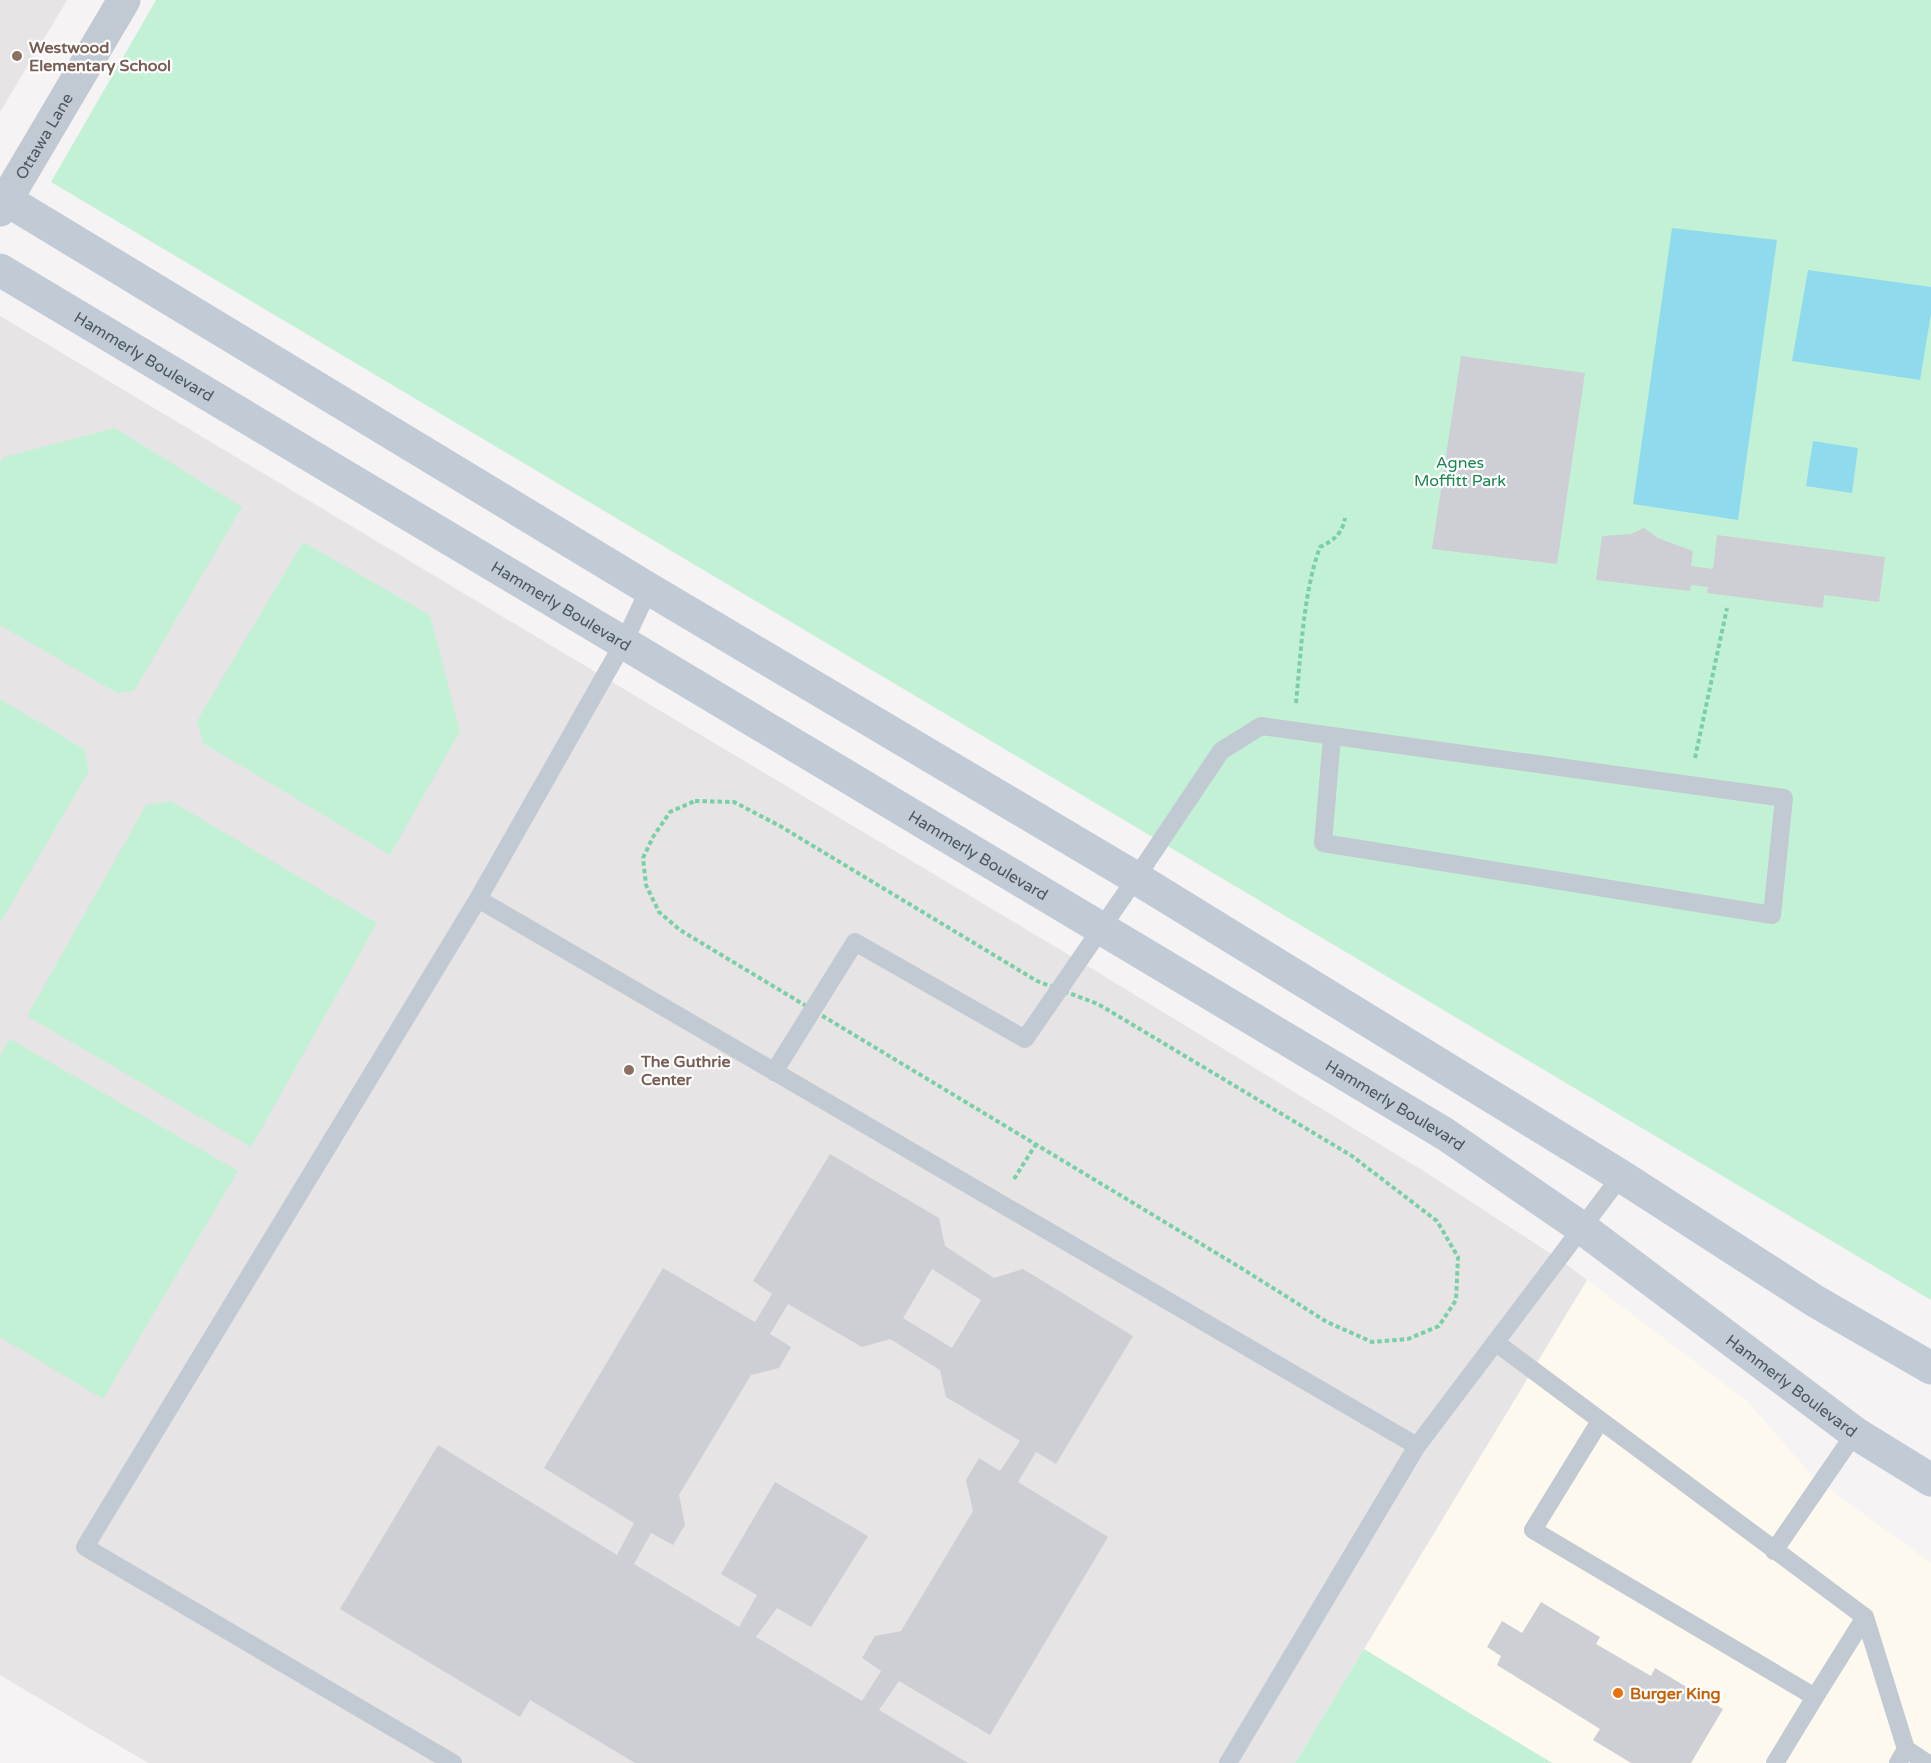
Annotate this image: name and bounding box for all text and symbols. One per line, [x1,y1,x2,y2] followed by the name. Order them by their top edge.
[29,38,171,76] place label: Westwood Elementary School
[10,49,24,63] marker: Westwood Elementary School
[11,90,78,183] street label: Ottawa Lane
[70,308,217,407] street label: Hammerly Boulevard
[1414,453,1506,491] park label: Agnes Moffitt Park
[487,557,634,656] street label: Hammerly Boulevard
[904,806,1051,905] street label: Hammerly Boulevard
[640,1052,731,1090] place label: The Guthrie Center
[1322,1056,1468,1156] street label: Hammerly Boulevard
[622,1063,636,1077] marker: The Guthrie Center
[1721,1330,1861,1442] street label: Hammerly Boulevard
[1630,1684,1721,1704] place label: Burger King
[1611,1686,1625,1700] marker: Burger King

